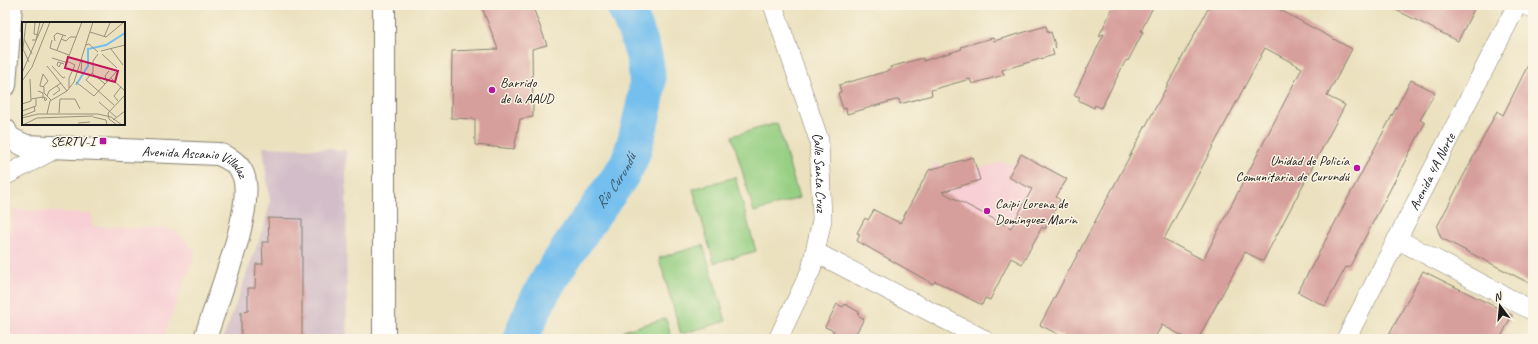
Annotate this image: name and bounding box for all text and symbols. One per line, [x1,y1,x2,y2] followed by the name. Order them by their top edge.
[22,22,125,125] inset map
[500,74,555,107] place label: Barrido de la AAUD
[487,85,497,95] marker: Barrido de la AAUD
[1405,129,1460,213] street label: Avenida 4A Norte
[808,130,830,214] street label: Calle Santa Cruz
[50,133,98,150] place label: SERTV-I
[98,136,108,146] marker: SERTV-I
[142,143,252,182] street label: Avenida Ascanio Villalaz
[591,148,642,212] water label: Río Curundú
[1236,152,1351,185] place label: Unidad de Policía Comunitaria de Curundú
[1352,163,1362,173] marker: Unidad de Policía Comunitaria de Curundú
[995,195,1078,228] place label: Caipi Lorena de Dominguez Marin
[982,206,992,216] marker: Caipi Lorena de Dominguez Marin
[1480,286,1520,326] north arrow
[1492,288,1505,304] text: N

